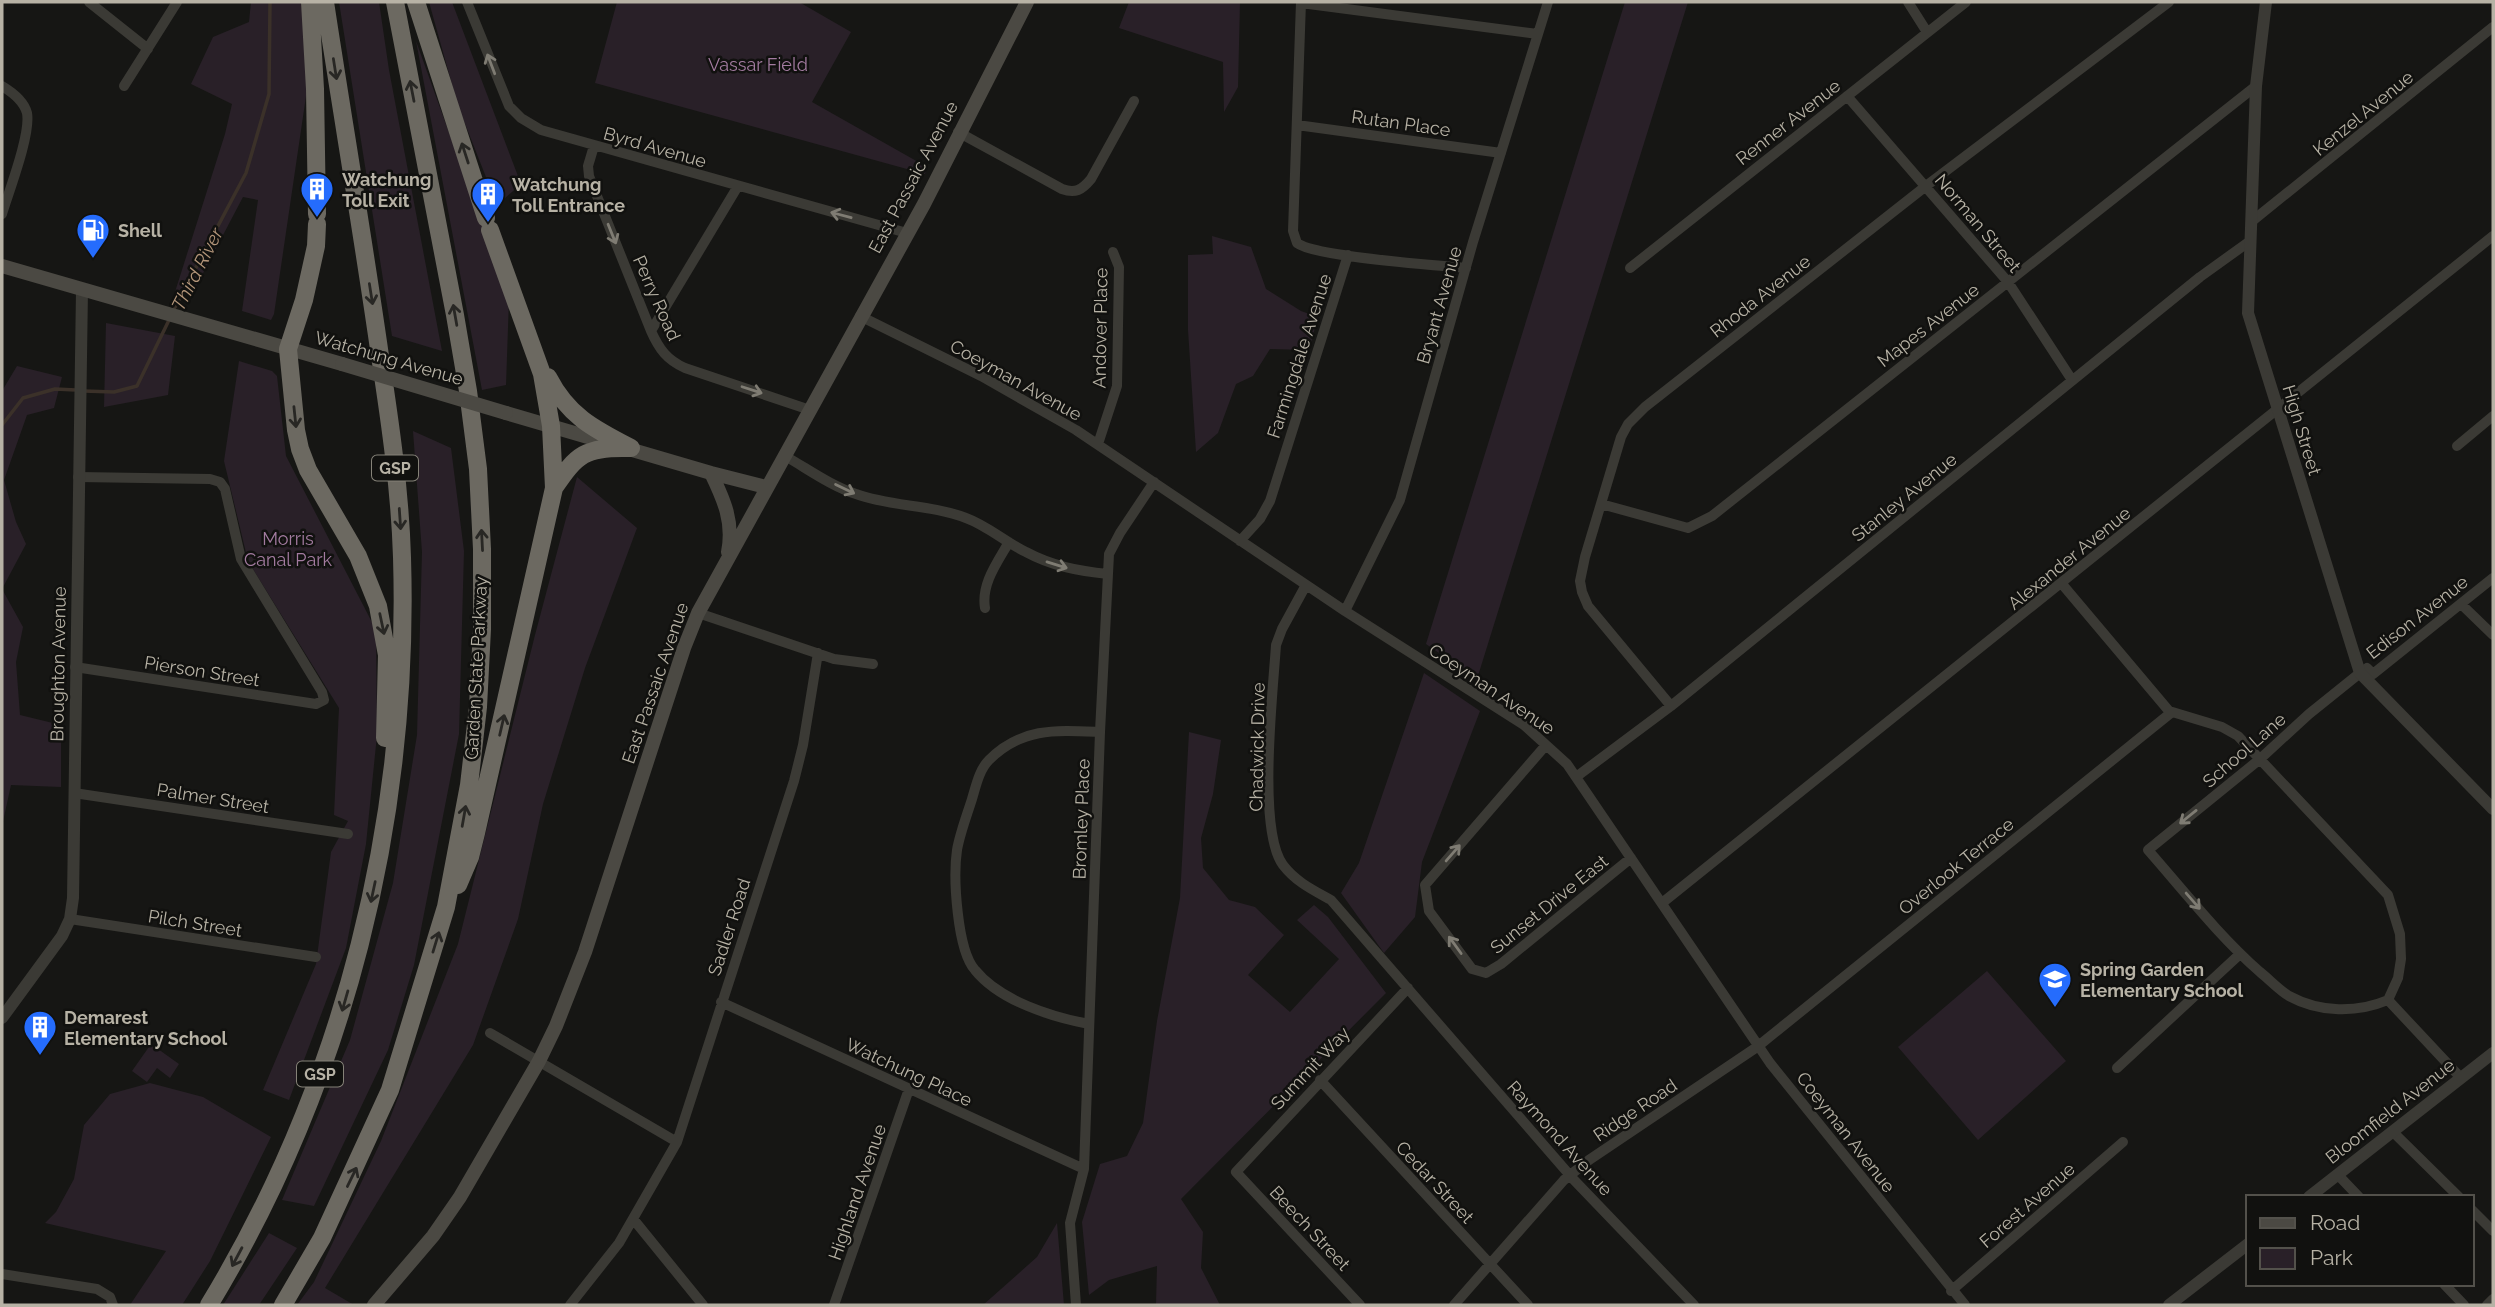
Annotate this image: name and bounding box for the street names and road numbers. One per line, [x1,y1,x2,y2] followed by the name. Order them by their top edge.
[2309,66,2418,160] street label: Kenzel Avenue
[1732,74,1845,169] street label: Renner Avenue
[864,97,962,257] street label: East Passaic Avenue
[1350,106,1452,140] street label: Rutan Place
[601,122,709,172] street label: Byrd Avenue
[1931,169,2025,277] street label: Norman Street
[1412,243,1466,366] street label: Bryant Avenue
[1706,250,1815,342] street label: Rhoda Avenue
[629,252,685,344] street label: Perry Road
[1088,267,1112,389] street label: Andover Place
[1263,271,1336,441] street label: Farmingdale Avenue
[1873,279,1983,371] street label: Mapes Avenue
[312,327,466,389] street label: Watchung Avenue
[947,335,1086,425] street label: Coeyman Avenue
[2278,382,2326,478] street label: High Street
[1847,448,1961,546] street label: Stanley Avenue
[372,456,418,481] road number: GSP
[2004,502,2135,614] street label: Alexander Avenue
[2362,571,2472,663] street label: Edison Avenue
[461,576,491,760] street label: Garden State Parkway
[46,586,70,742] street label: Broughton Avenue
[618,599,693,766] street label: East Passaic Avenue
[1425,639,1559,739] street label: Coeyman Avenue
[143,652,261,690] street label: Pierson Street
[1245,682,1269,812] street label: Chadwick Drive
[2198,708,2290,792] street label: School Lane
[1068,758,1094,880] street label: Bromley Place
[155,779,271,817] street label: Palmer Street
[1894,813,2018,919] street label: Overlook Terrace
[1486,850,1612,958] street label: Sunset Drive East
[703,876,755,978] street label: Sadler Road
[146,905,244,941] street label: Pilch Street
[1266,1022,1354,1114] street label: Summit Way
[842,1034,976,1111] street label: Watchung Place
[2321,1054,2459,1168] street label: Bloomfield Avenue
[297,1062,343,1086] road number: GSP
[1792,1068,1900,1197] street label: Coeyman Avenue
[1589,1074,1681,1146] street label: Ridge Road
[1503,1076,1617,1200] street label: Raymond Avenue
[824,1121,890,1263] street label: Highland Avenue
[1392,1137,1478,1227] street label: Cedar Street
[1975,1158,2079,1252] street label: Forest Avenue
[1265,1181,1355,1275] street label: Beech Street

